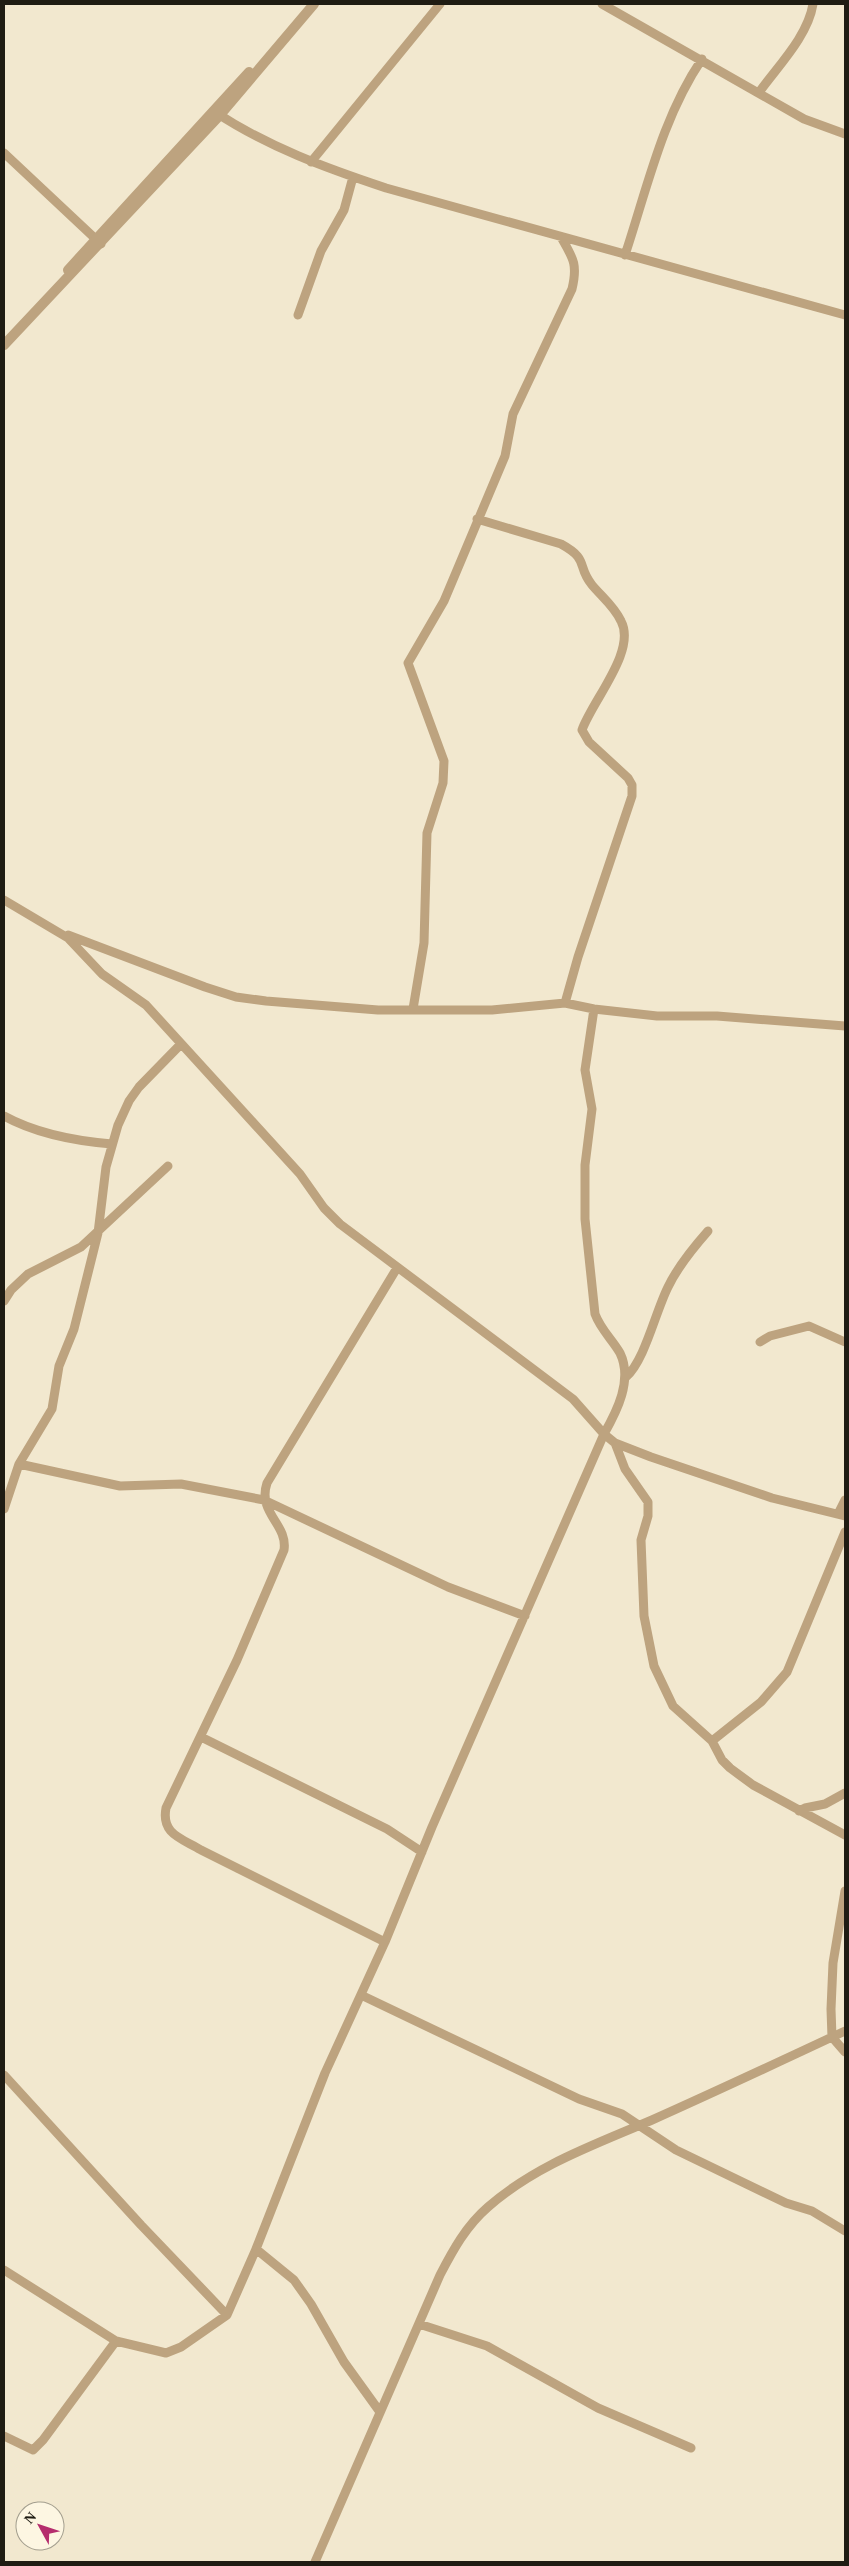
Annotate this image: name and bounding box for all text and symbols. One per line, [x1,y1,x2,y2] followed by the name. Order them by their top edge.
[15,2501,65,2551] north arrow
[21,2509,39,2527] text: N

